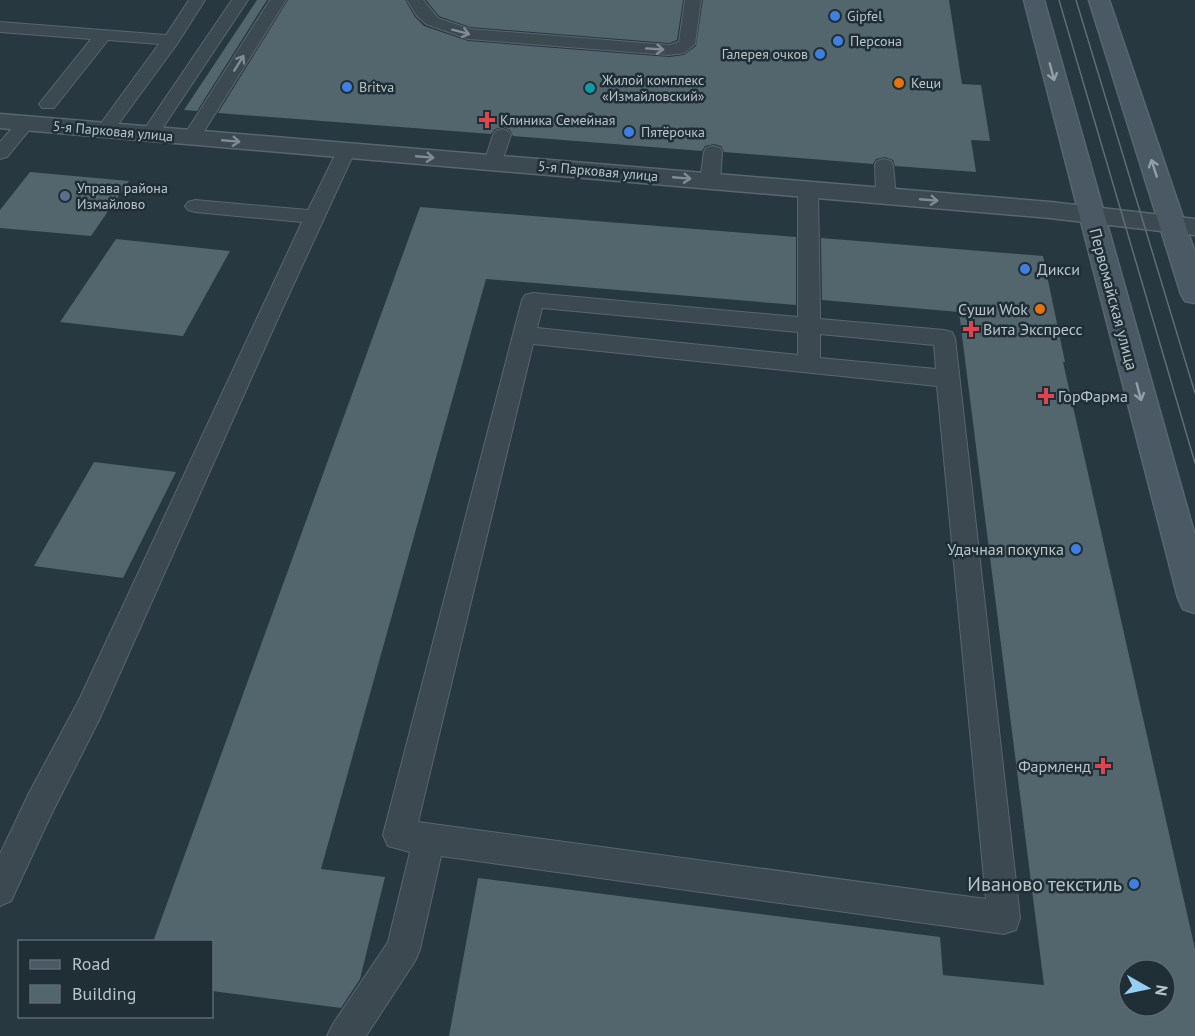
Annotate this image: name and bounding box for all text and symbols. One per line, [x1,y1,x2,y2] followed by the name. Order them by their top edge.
[847,7,882,25] place label: Gipfel
[828,9,842,23] marker: Gipfel
[451,27,470,39] one-way arrow
[850,32,902,50] place label: Персона
[831,34,845,48] marker: Персона
[644,44,664,55] one-way arrow
[722,45,808,63] place label: Галерея очков
[813,47,827,61] marker: Галерея очков
[233,55,245,72] one-way arrow
[1047,62,1059,81] one-way arrow
[601,71,705,105] place label: Жилой комплекс «Измайловский»
[911,74,941,92] place label: Кеци
[892,76,906,90] marker: Кеци
[359,78,394,96] place label: Britva
[340,80,354,94] marker: Britva
[583,81,597,95] marker: Жилой комплекс «Измайловский»
[478,111,496,129] marker: Клиника Семейная
[500,111,615,129] place label: Клиника Семейная
[52,117,174,145] street label: 5-я Парковая улица
[641,123,705,141] place label: Пятёрочка
[622,125,636,139] marker: Пятёрочка
[220,136,240,147] one-way arrow
[415,152,434,163] one-way arrow
[537,157,659,185] street label: 5-я Парковая улица
[1147,159,1158,178] one-way arrow
[672,173,692,184] one-way arrow
[77,179,168,213] place label: Управа района Измайлово
[58,189,72,203] marker: Управа района Измайлово
[919,195,939,206] one-way arrow
[1085,226,1143,372] street label: Первомайская улица
[1037,259,1080,279] place label: Дикси
[1018,262,1032,276] marker: Дикси
[958,299,1028,319] place label: Суши Wok
[1033,302,1047,316] marker: Суши Wok
[983,319,1083,339] place label: Вита Экспресс
[964,322,978,336] marker: Вита Экспресс
[1134,382,1145,401] one-way arrow
[1058,386,1128,406] place label: ГорФарма
[1039,389,1053,403] marker: ГорФарма
[947,539,1064,559] place label: Удачная покупка
[1069,542,1083,556] marker: Удачная покупка
[1018,756,1091,776] place label: Фармленд
[1096,759,1110,773] marker: Фармленд
[967,871,1122,897] place label: Иваново текстиль
[1127,877,1141,891] marker: Иваново текстиль
[18,940,213,1018] legend
[72,952,110,975] text: Road
[1117,958,1177,1018] north arrow
[72,982,136,1005] text: Building
[1151,984,1173,997] text: N

